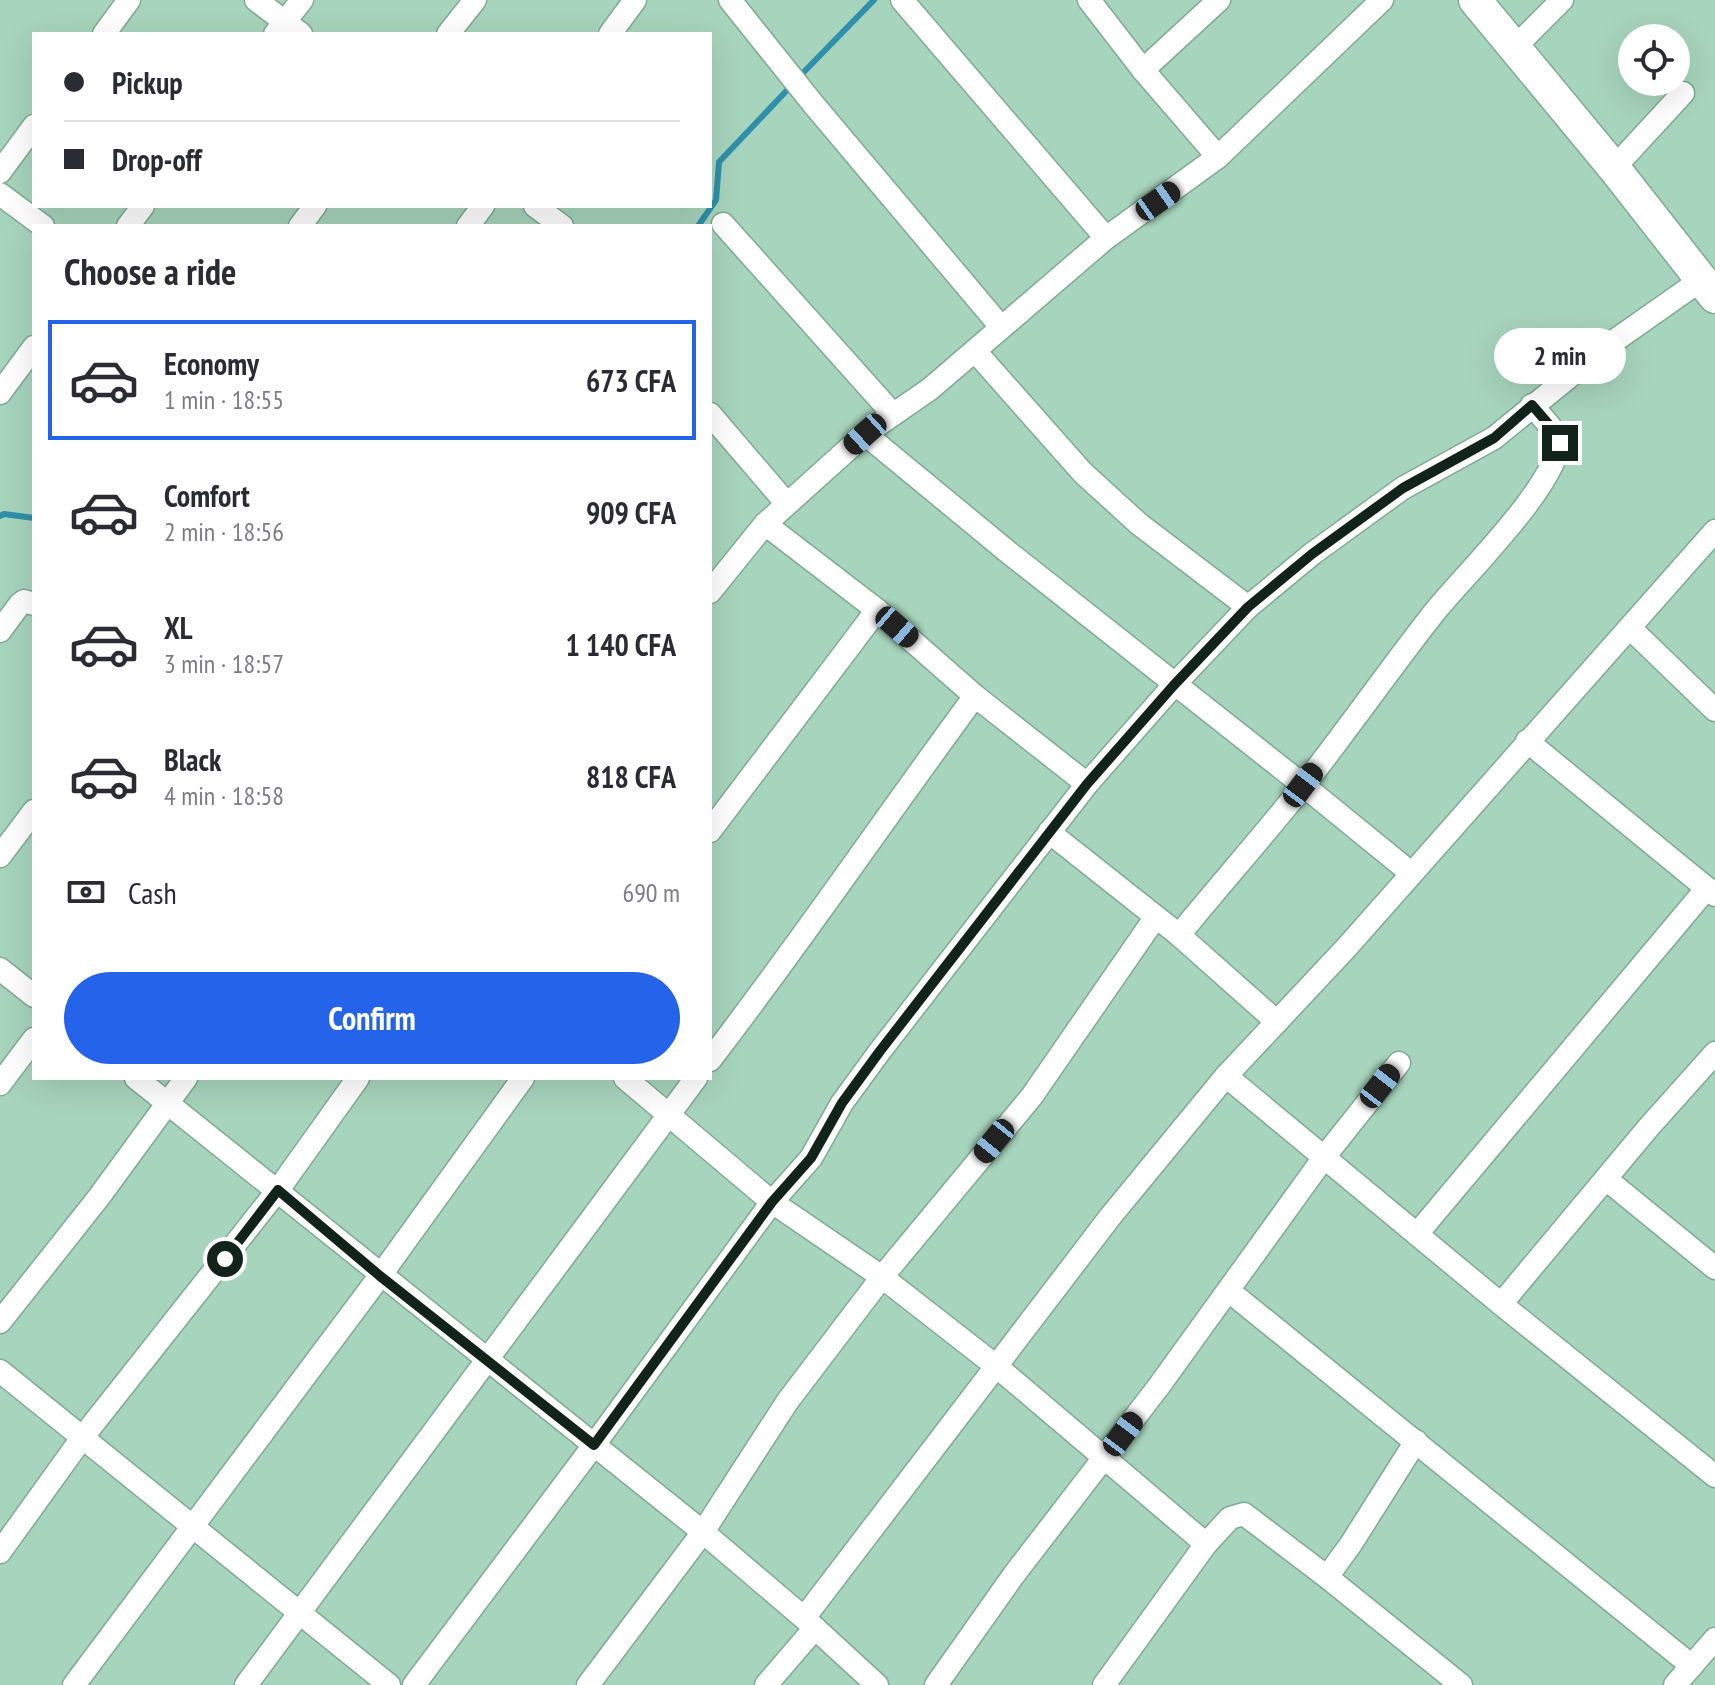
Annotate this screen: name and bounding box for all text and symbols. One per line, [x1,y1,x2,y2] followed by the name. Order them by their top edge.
[1618,24,1690,96] map controls
[1618,24,1690,96] button: locate
[112,63,183,102] text: Pickup
[112,140,202,179] text: Drop-off
[1131,177,1185,225] car
[64,248,236,295] text: Choose a ride
[1494,327,1626,383] callout: 2 min
[1534,339,1586,372] text: 2 min
[68,344,140,416] icon: car
[164,344,259,383] text: Economy
[586,361,676,400] text: 673 CFA
[164,383,284,416] text: 1 min · 18:55
[839,409,891,459] car
[1542,425,1578,461] route end
[68,476,140,548] icon: car
[164,476,250,515] text: Comfort
[586,493,676,532] text: 909 CFA
[164,515,284,548] text: 2 min · 18:56
[871,602,923,652] car
[68,608,140,680] icon: car
[164,608,193,647] text: XL
[565,625,676,664] text: 1 140 CFA
[164,647,284,680] text: 3 min · 18:57
[68,740,140,812] icon: car
[164,740,221,779] text: Black
[586,757,676,796] text: 818 CFA
[1279,759,1327,811] car
[164,779,284,812] text: 4 min · 18:58
[64,870,108,914] icon: cash
[128,873,177,912] text: Cash
[622,876,680,909] text: 690 m
[64,972,680,1064] button: Confirm
[1356,1060,1404,1112] car
[970,1115,1018,1167] car
[207,1241,243,1277] route start
[1099,1408,1147,1460] car

